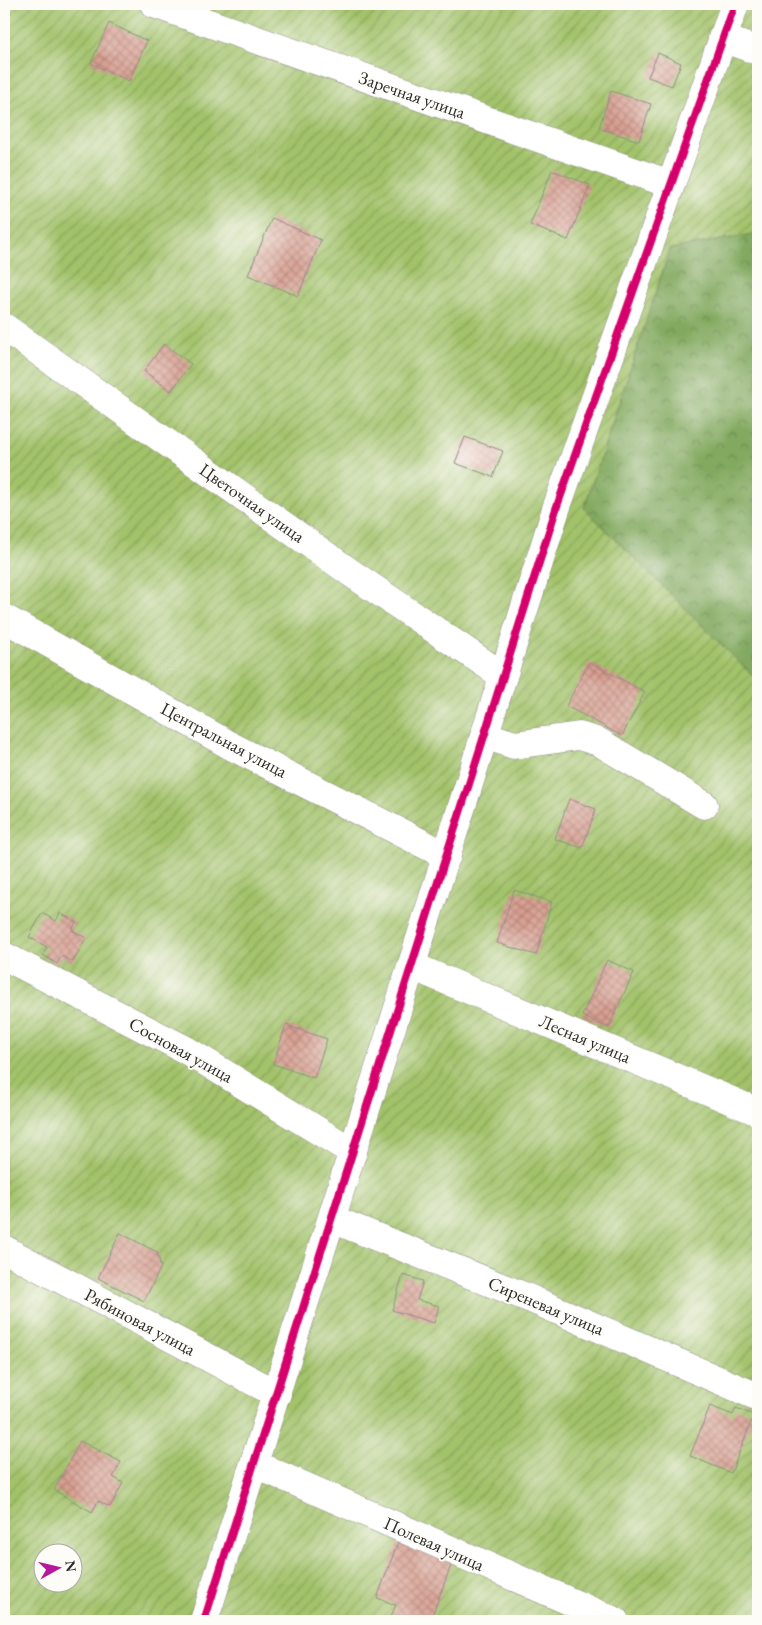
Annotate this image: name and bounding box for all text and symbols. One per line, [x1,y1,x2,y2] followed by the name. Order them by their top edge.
[356,66,469,124] street label: Заречная улица
[195,458,310,548] street label: Цветочная улица
[157,697,292,783] street label: Центральная улица
[536,1009,635,1068] street label: Лесная улица
[125,1011,238,1088] street label: Сосновая улица
[485,1271,608,1341] street label: Сиреневая улица
[81,1283,200,1361] street label: Рябиновая улица
[380,1511,489,1576] street label: Полевая улица
[32,1542,82,1592] north arrow
[61,1559,81,1574] text: N

